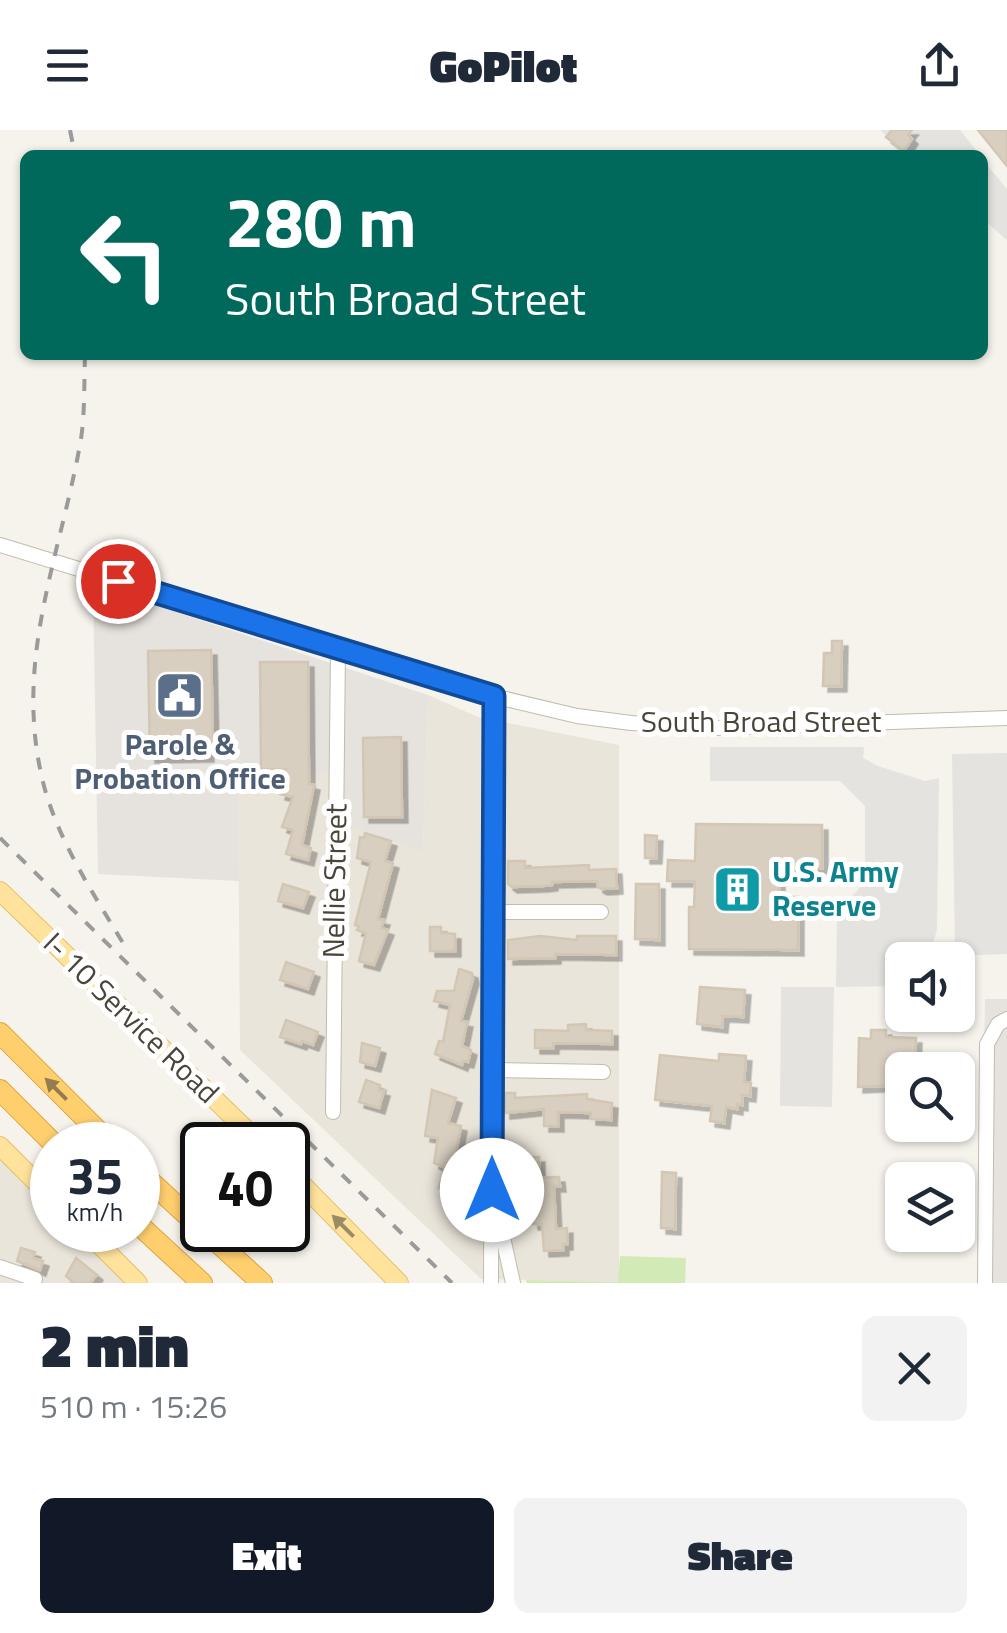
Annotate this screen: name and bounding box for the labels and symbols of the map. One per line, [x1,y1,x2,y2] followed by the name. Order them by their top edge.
[76,539,161,624] pin
[154,670,206,722] public building icon: Parole & Probation Office
[641,698,882,744] street label: South Broad Street
[74,721,286,801] place label: Parole & Probation Office
[310,803,358,959] street label: Nellie Street
[772,848,899,928] place label: U.S. Army Reserve
[711,863,763,915] building icon: U.S. Army Reserve
[33,921,230,1114] street label: I- 10 Service Road
[44,1077,68,1101] one-way arrow
[180,1122,310,1252] speed limit sign: 40
[440,1138,544,1242] position arrow
[332,1215,356,1238] one-way arrow

